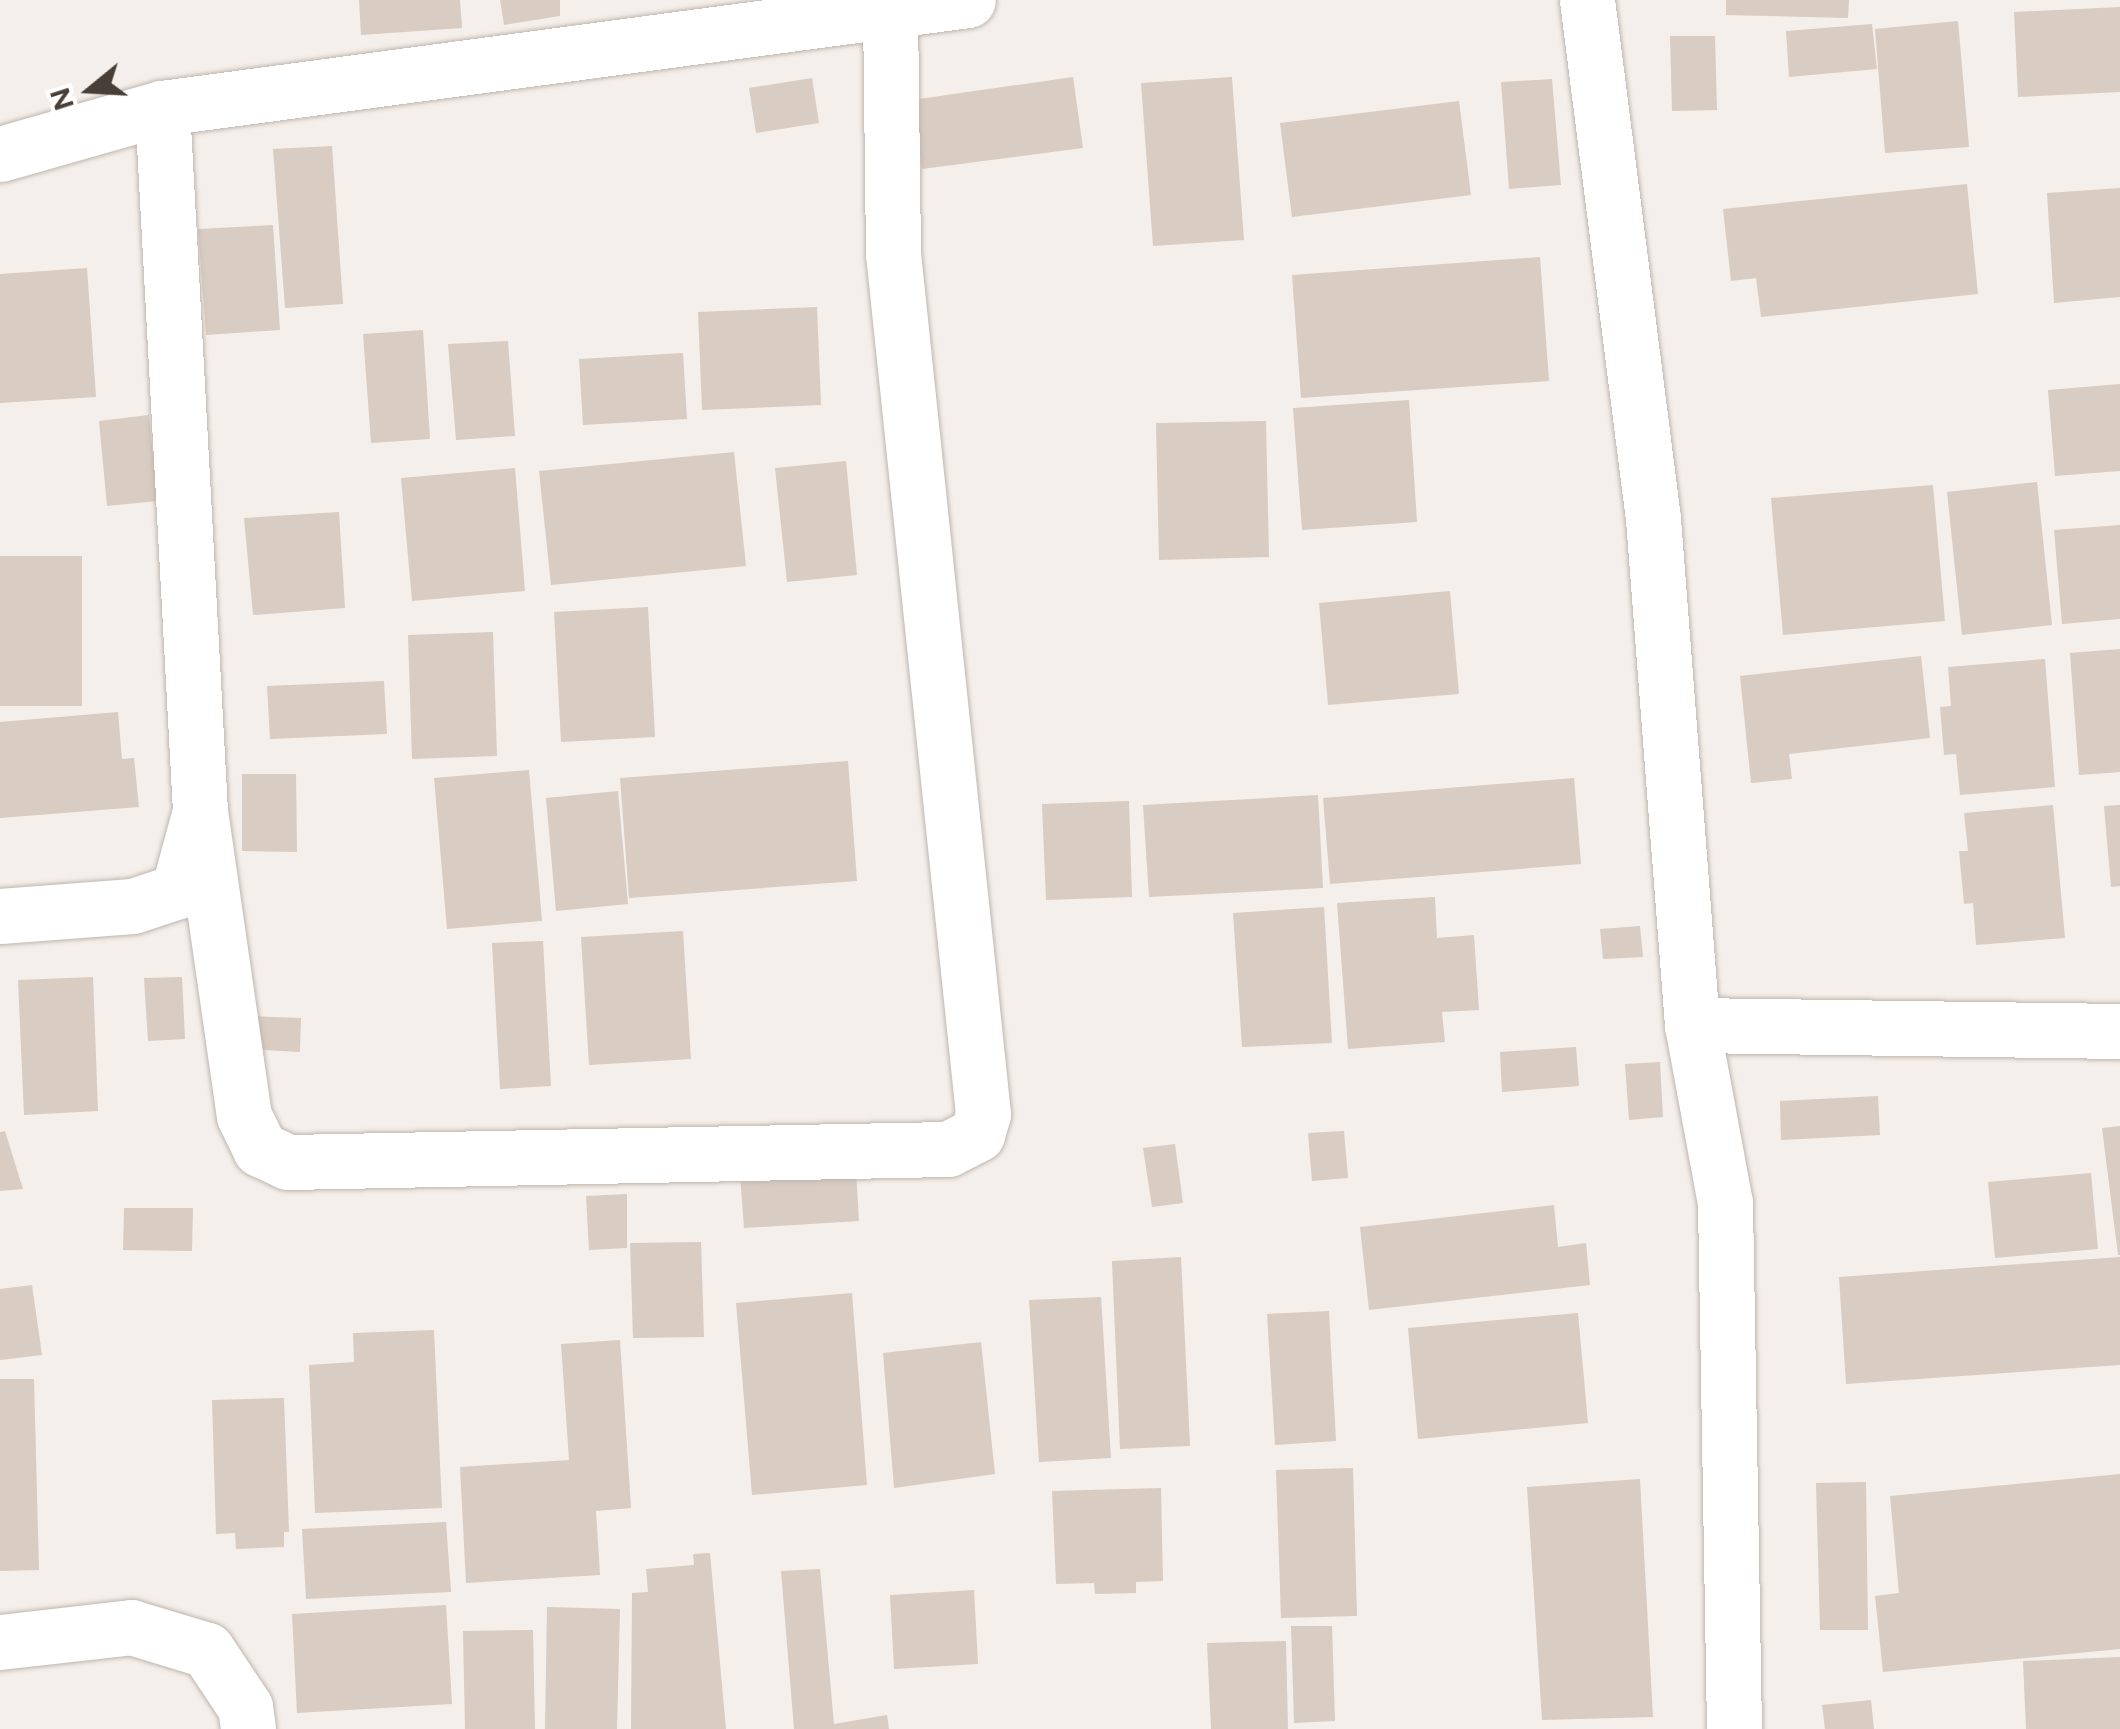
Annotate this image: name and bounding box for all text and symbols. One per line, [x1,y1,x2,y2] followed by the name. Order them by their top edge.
[40,40,140,140] north arrow
[42,84,81,115] text: N

